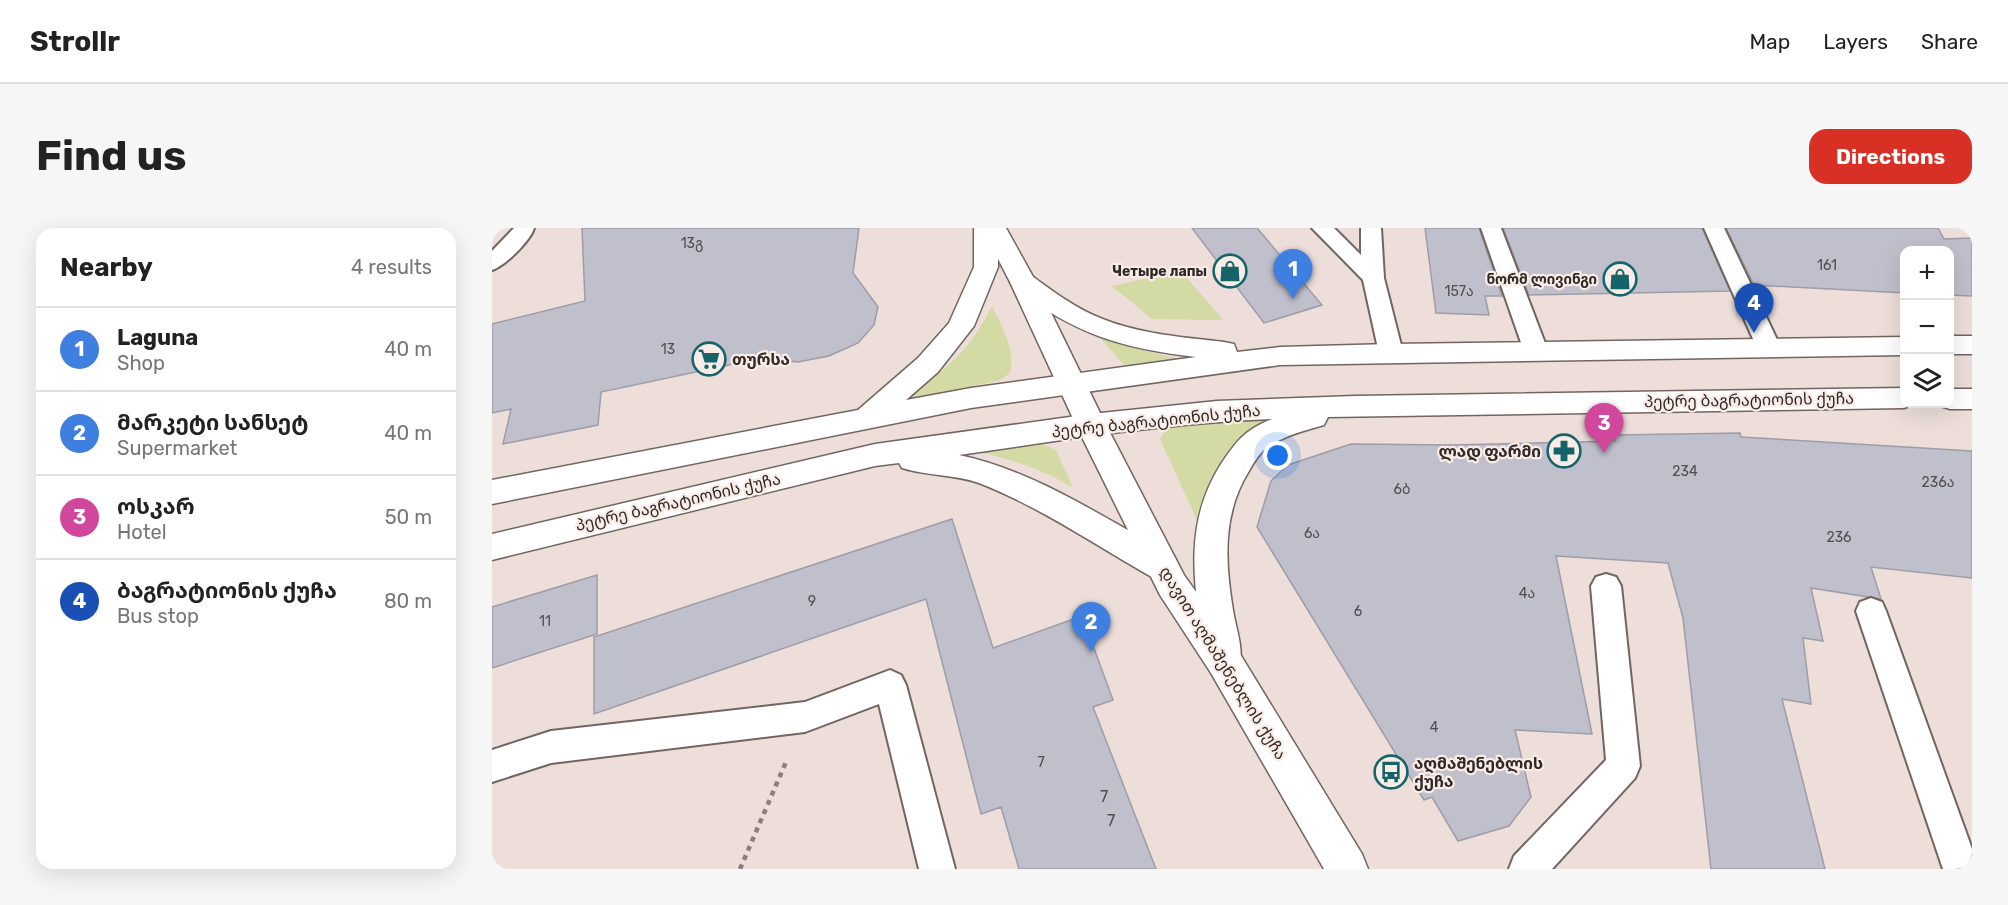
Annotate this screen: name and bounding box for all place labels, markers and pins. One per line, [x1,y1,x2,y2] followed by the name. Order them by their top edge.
[1274,250,1312,299] pin: 1
[1212,253,1248,289] shop icon: Четыре лапы
[1602,261,1638,297] shop icon: ნორმ ლივინგი
[1112,263,1207,280] place label: Четыре лапы
[1486,271,1597,288] place label: ნორმ ლივინგი
[1734,284,1774,333] pin: 4
[691,341,727,377] supermarket icon: თურსა
[732,350,790,369] place label: თურსა
[1584,404,1624,453] pin: 3
[1546,433,1582,469] pharmacy icon: ლად ფარმი
[1439,442,1541,462] place label: ლად ფარმი
[1072,602,1110,652] pin: 2
[1373,754,1409,790] bus stop icon: აღმაშენებლის ქუჩა
[1414,754,1543,791] place label: აღმაშენებლის ქუჩა

